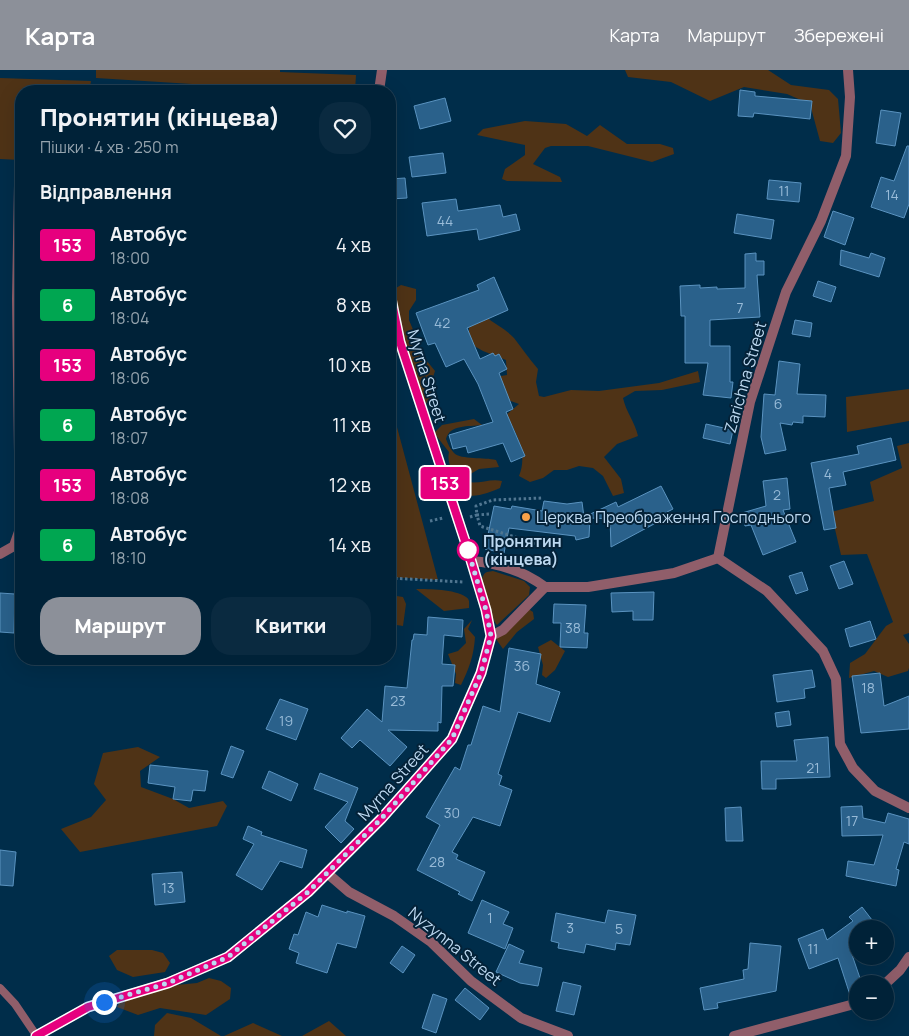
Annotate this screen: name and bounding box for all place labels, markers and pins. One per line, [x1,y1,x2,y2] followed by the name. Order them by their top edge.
[536,506,811,528] place label: Церква Преображення Господнього
[520,511,532,523] marker: Церква Преображення Господнього
[483,530,562,570] place label: Пронятин (кінцева)
[457,539,479,561] marker: Пронятин (кінцева)

